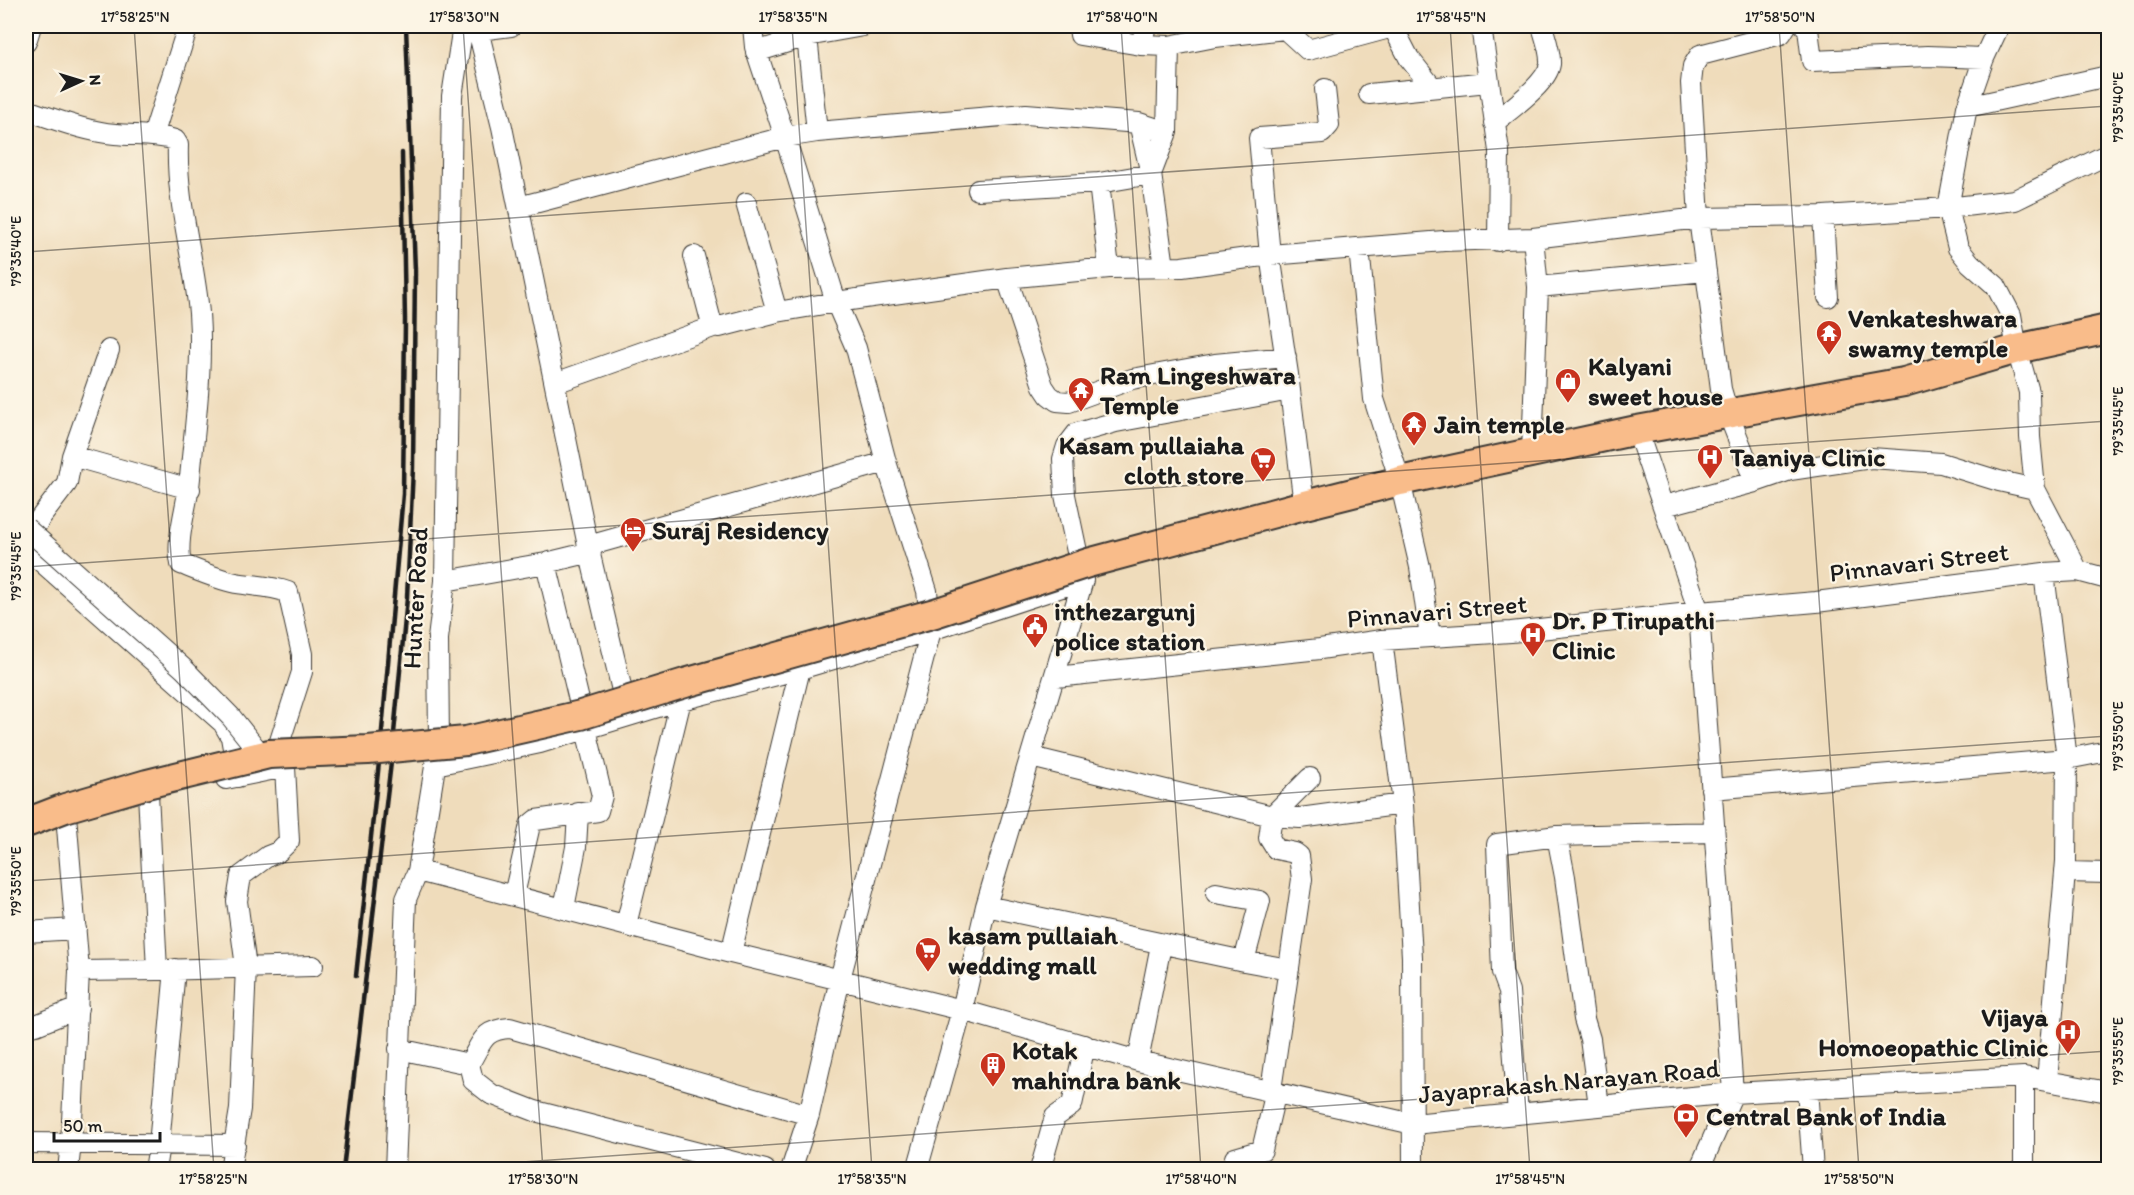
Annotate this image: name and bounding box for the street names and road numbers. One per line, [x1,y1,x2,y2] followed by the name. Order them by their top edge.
[395,526,435,670] street label: Hunter Road
[1827,535,2011,589] street label: Pinnavari Street
[1346,587,1529,635] street label: Pinnavari Street
[1417,1052,1722,1110] street label: Jayaprakash Narayan Road

